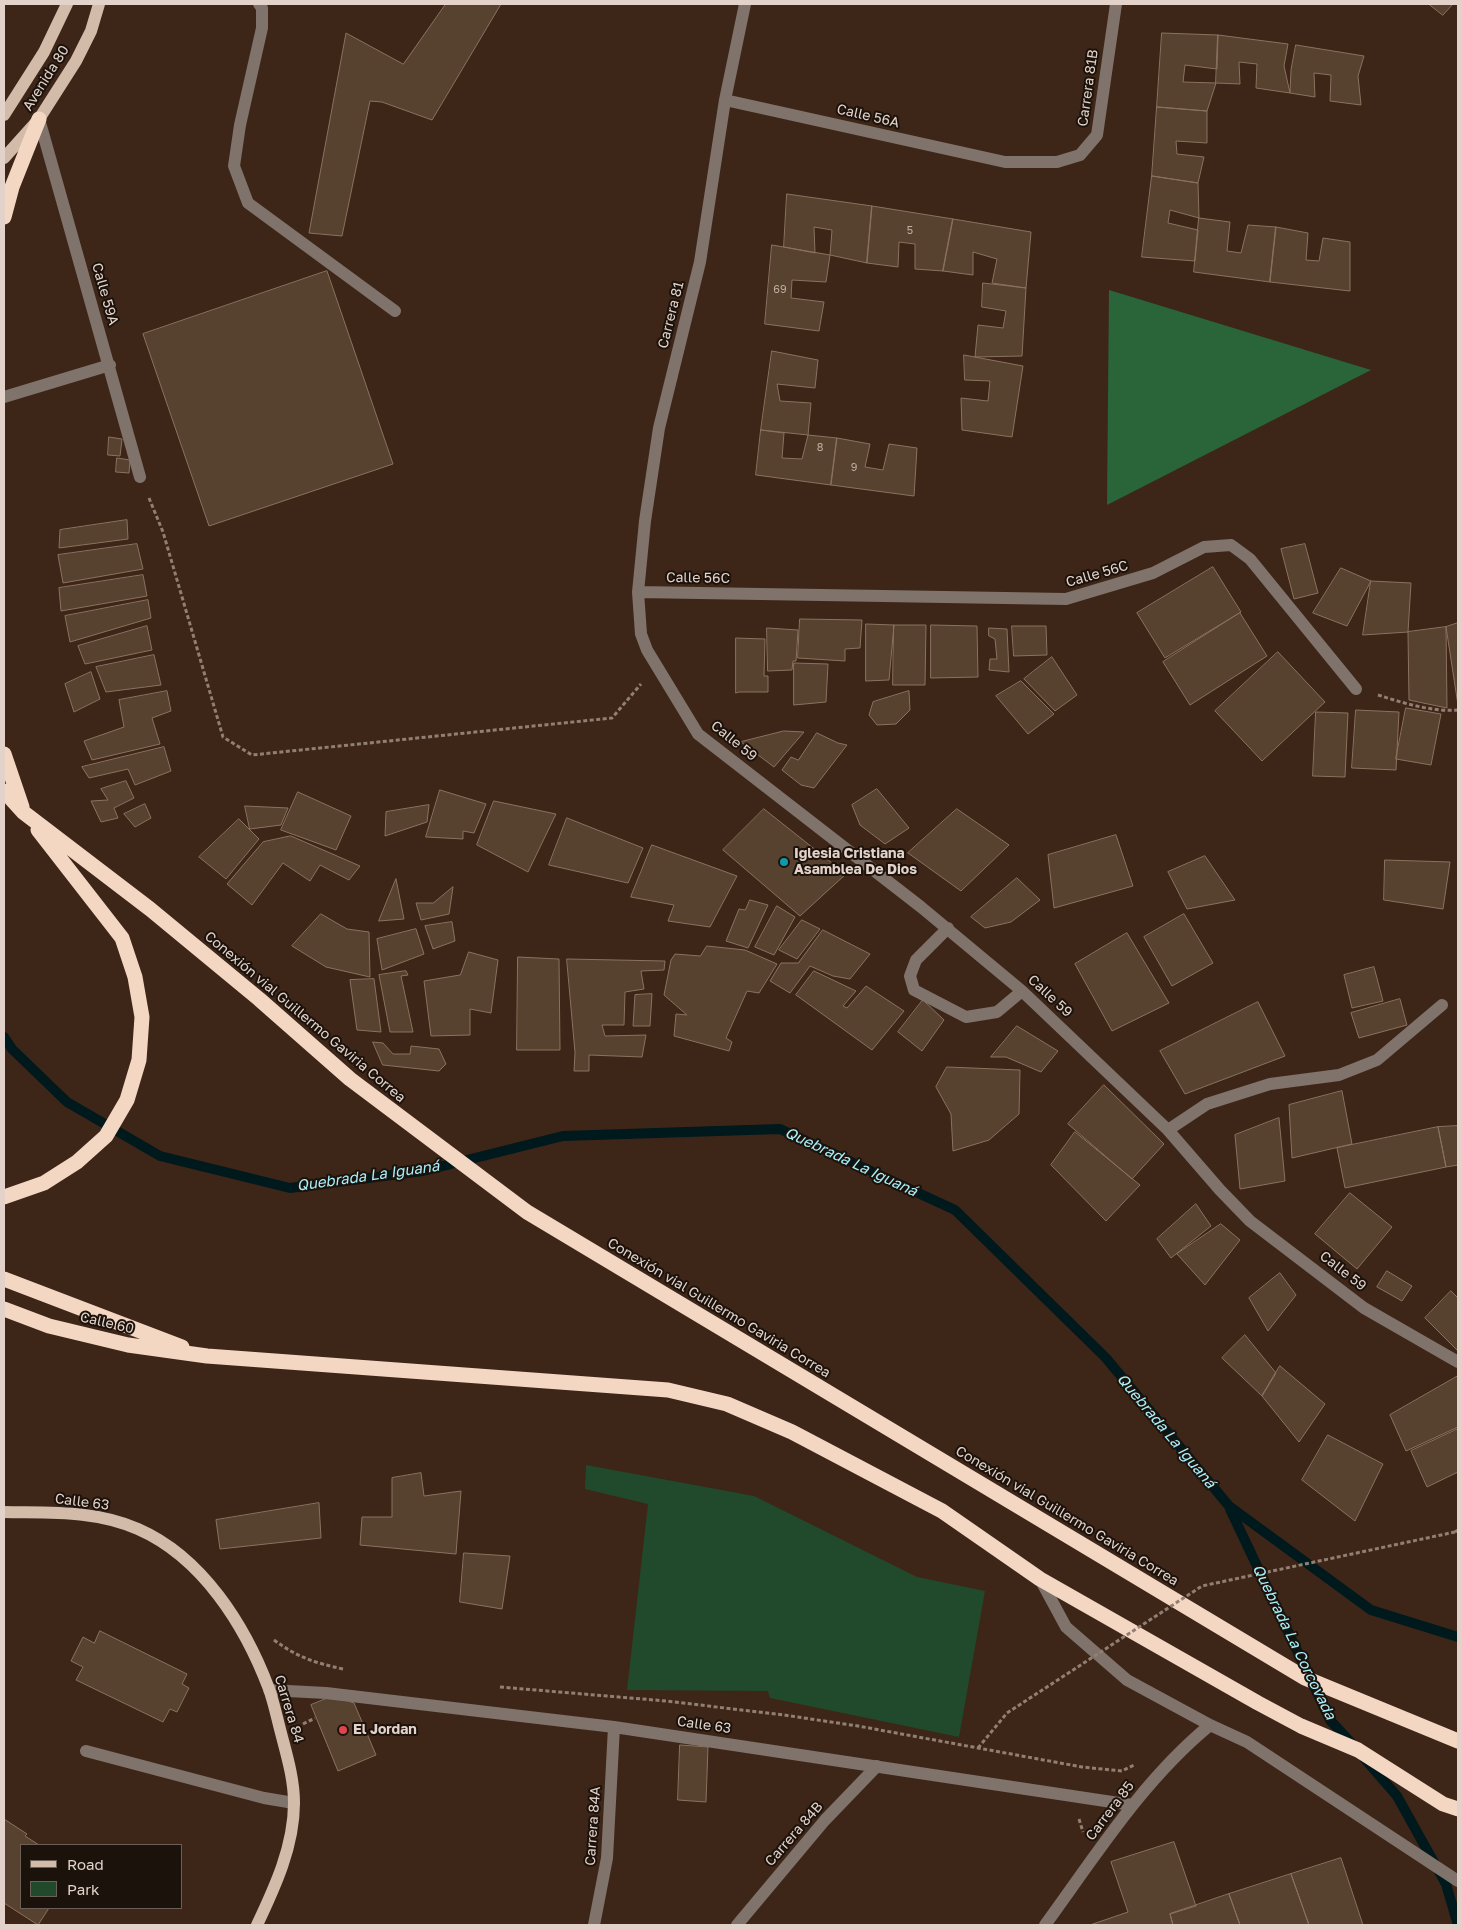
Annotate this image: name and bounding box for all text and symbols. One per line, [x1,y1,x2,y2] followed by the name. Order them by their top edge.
[19,42,73,114] street label: Avenida 80
[1074,48,1102,128] street label: Carrera 81B
[835,101,901,131] street label: Calle 56A
[907,224,913,238] house number: 5
[88,261,122,327] street label: Calle 59A
[655,280,687,350] street label: Carrera 81
[773,283,787,297] house number: 69
[817,441,823,455] house number: 8
[851,461,857,475] house number: 9
[1064,557,1130,591] street label: Calle 56C
[666,569,730,587] street label: Calle 56C
[708,717,760,765] street label: Calle 59
[794,846,917,879] place label: Iglesia Cristiana Asamblea De Dios
[778,856,790,868] marker: Iglesia Cristiana Asamblea De Dios
[201,928,409,1106] street label: Conexión vial Guillermo Gaviria Correa
[1024,971,1076,1021] street label: Calle 59
[782,1123,920,1201] water label: Quebrada La Iguaná
[296,1157,440,1195] water label: Quebrada La Iguaná
[605,1235,833,1381] street label: Conexión vial Guillermo Gaviria Correa
[1316,1248,1370,1294] street label: Calle 59
[78,1309,136,1337] street label: Calle 60
[1113,1370,1219,1492] water label: Quebrada La Iguaná
[953,1443,1181,1589] street label: Conexión vial Guillermo Gaviria Correa
[54,1490,110,1514] street label: Calle 63
[1249,1561,1339,1723] water label: Quebrada La Corcovada
[271,1673,307,1745] street label: Carrera 84
[676,1713,732,1737] street label: Calle 63
[353,1722,417,1738] place label: El Jordan
[337,1724,349,1736] marker: El Jordan
[1082,1778,1138,1844] street label: Carrera 85
[582,1786,604,1866] street label: Carrera 84A
[762,1798,826,1870] street label: Carrera 84B
[20,1844,182,1909] legend
[67,1855,104,1873] text: Road
[67,1880,99,1898] text: Park

